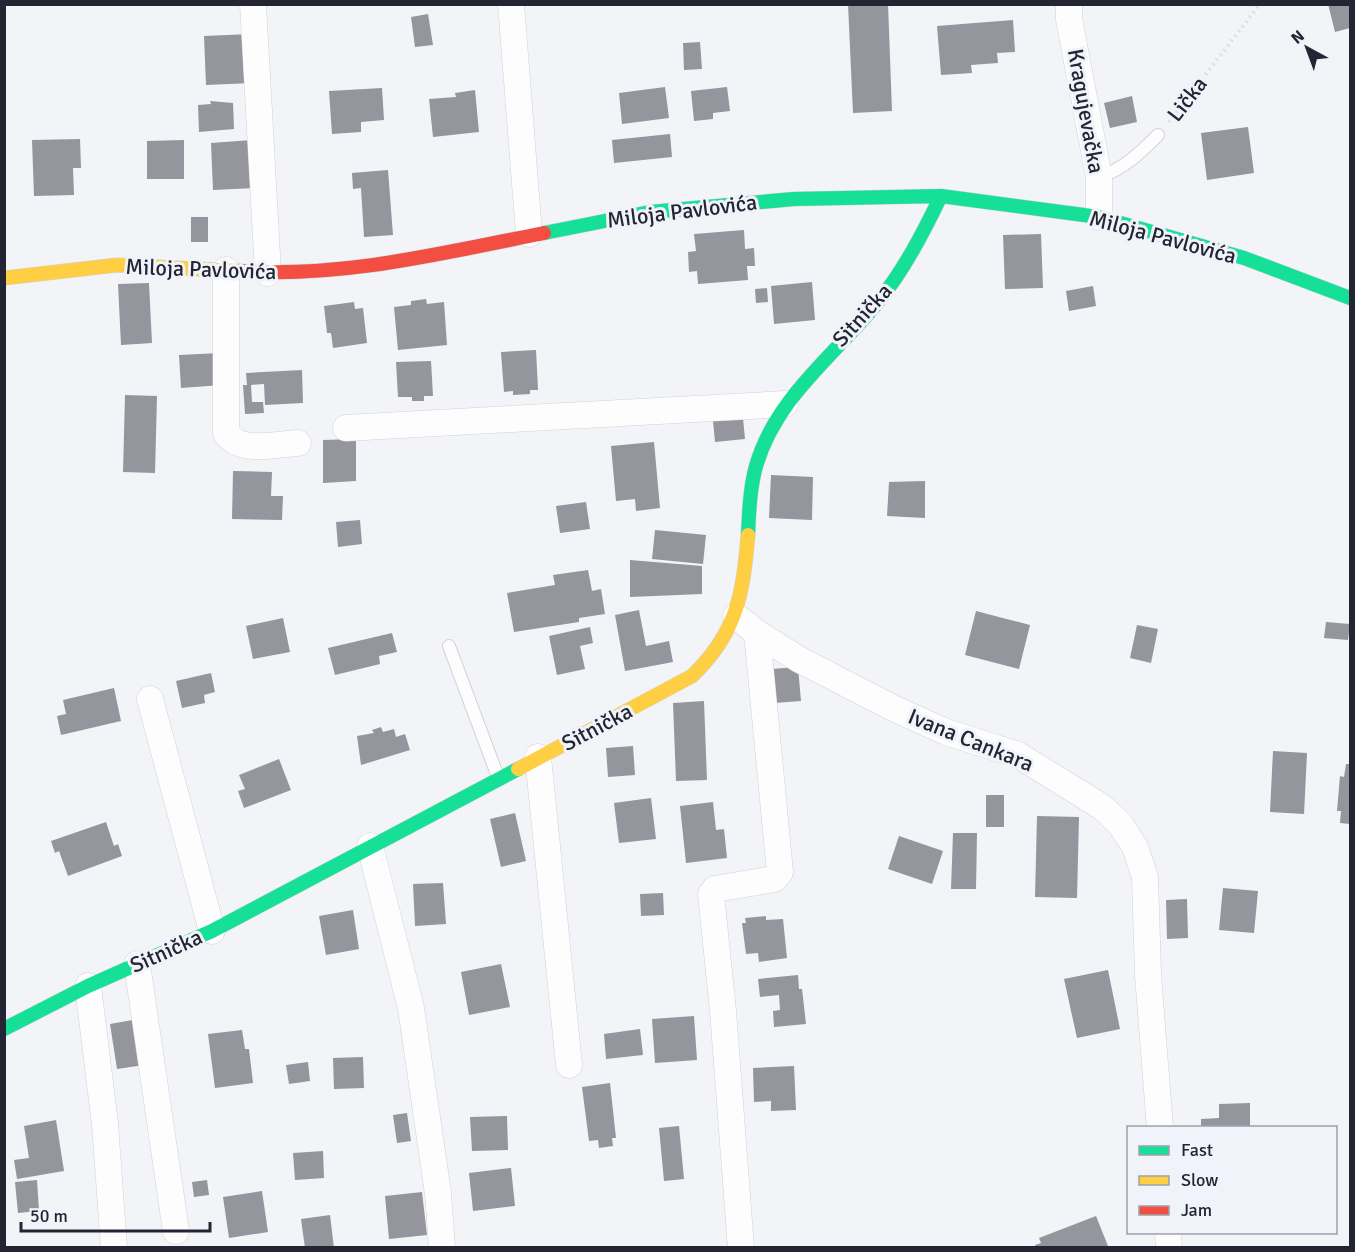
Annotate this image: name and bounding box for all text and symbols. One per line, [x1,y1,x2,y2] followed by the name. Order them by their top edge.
[1277,18,1337,78] north arrow
[1287,26,1309,49] text: N
[1062,47,1110,175] street label: Kragujevačka
[1161,71,1213,127] street label: Lička
[605,188,759,234] street label: Miloja Pavlovića
[1087,204,1239,270] street label: Miloja Pavlovića
[125,253,277,285] street label: Miloja Pavlovića
[826,278,898,352] street label: Sitnička
[557,697,637,757] street label: Sitnička
[904,703,1038,777] street label: Ivana Cankara
[126,923,206,979] street label: Sitnička
[1127,1126,1337,1234] legend
[1181,1139,1213,1161] text: Fast
[1181,1169,1218,1191] text: Slow
[21,1195,210,1233] scale bar
[1181,1199,1212,1221] text: Jam
[30,1205,68,1227] text: 50 m

